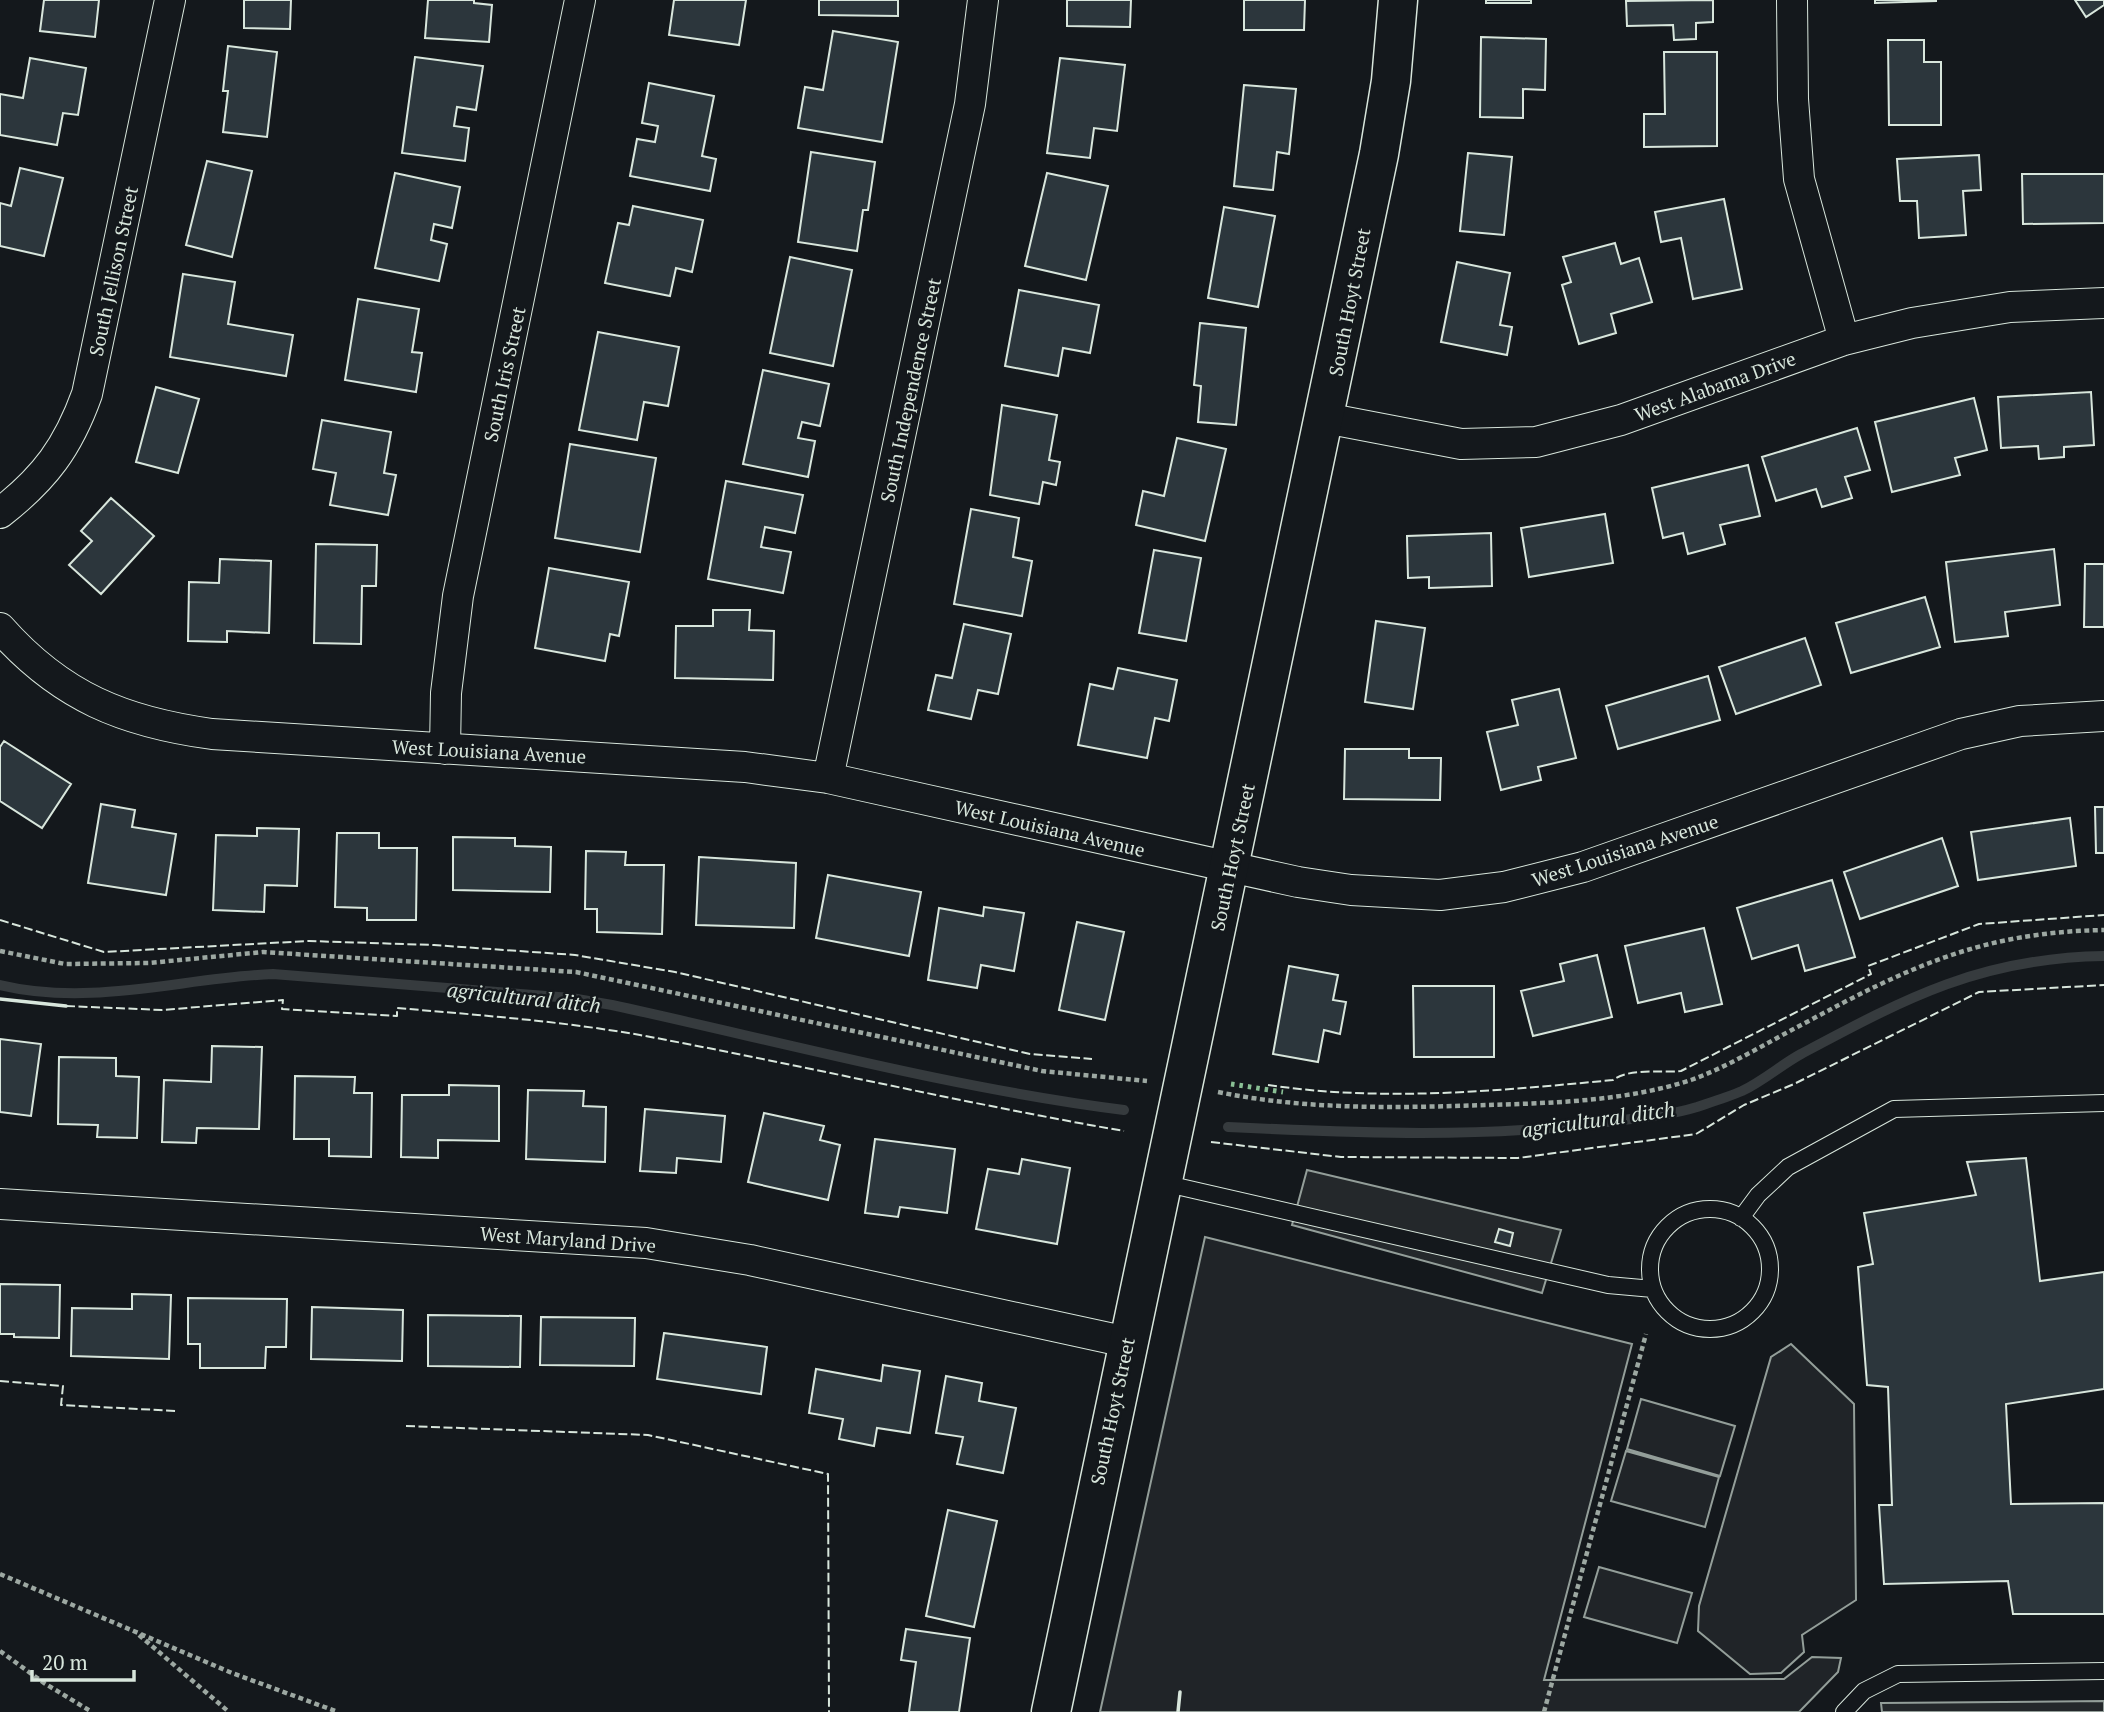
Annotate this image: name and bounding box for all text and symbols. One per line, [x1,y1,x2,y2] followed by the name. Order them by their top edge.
[83,184,143,358] street label: South Jellison Street
[1322,226,1376,378] street label: South Hoyt Street
[874,275,946,505] street label: South Independence Street
[477,304,531,444] street label: South Iris Street
[1631,345,1799,427] street label: West Alabama Drive
[391,733,587,769] street label: West Louisiana Avenue
[1204,781,1260,933] street label: South Hoyt Street
[952,794,1148,862] street label: West Louisiana Avenue
[1529,808,1721,892] street label: West Louisiana Avenue
[446,975,602,1019] water label: agricultural ditch
[1519,1094,1677,1144] water label: agricultural ditch
[479,1220,657,1258] street label: West Maryland Drive
[1084,1335,1140,1487] street label: South Hoyt Street
[32,1638,133,1682] scale bar
[42,1648,88,1676] text: 20 m

